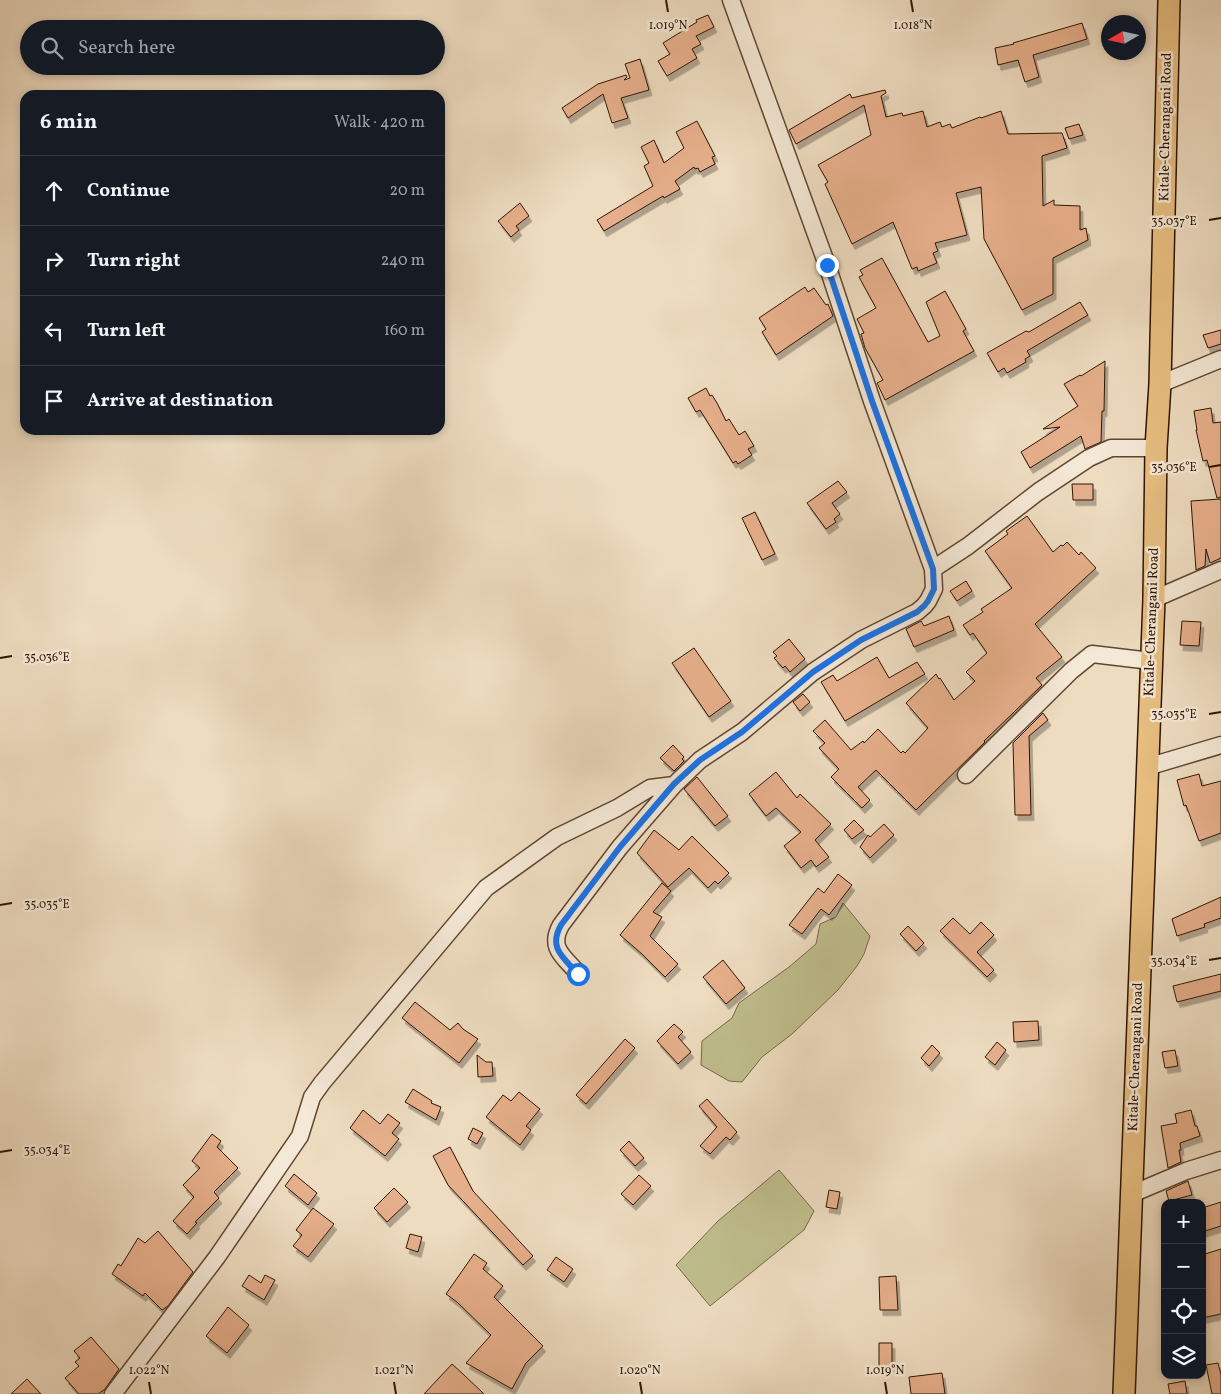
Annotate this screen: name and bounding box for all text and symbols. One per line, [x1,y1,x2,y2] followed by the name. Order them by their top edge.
[1101,15,1146,60] north arrow
[649,18,687,34] text: 1.019°N
[894,18,933,34] text: 1.018°N
[20,20,445,75] search box
[38,34,66,62] icon: search
[78,35,175,61] text: Search here
[1155,52,1177,202] street label: Kitale-Cherangani Road
[40,108,97,137] text: 6 min
[334,112,425,134] text: Walk · 420 m
[40,177,68,205] icon: ahead
[87,178,170,204] text: Continue
[390,180,425,202] text: 20 m
[1151,214,1197,230] text: 35.037°E
[40,247,68,275] icon: right
[87,248,180,274] text: Turn right
[381,250,425,272] text: 240 m
[816,254,839,277] route end
[40,317,68,345] icon: left
[87,318,166,344] text: Turn left
[384,320,425,342] text: 160 m
[40,387,68,415] icon: arrive
[87,388,273,414] text: Arrive at destination
[1151,460,1197,476] text: 35.036°E
[1140,547,1164,697] street label: Kitale-Cherangani Road
[24,650,70,666] text: 35.036°E
[1151,707,1197,723] text: 35.035°E
[24,897,70,913] text: 35.035°E
[1151,954,1197,970] text: 35.034°E
[567,963,590,986] route start
[1124,982,1148,1132] street label: Kitale-Cherangani Road
[24,1143,70,1159] text: 35.034°E
[1161,1199,1206,1379] map controls
[1161,1199,1206,1244] button: +
[1161,1244,1206,1289] button: −
[1161,1289,1206,1334] button: locate
[1161,1334,1206,1379] button: layers
[129,1363,169,1379] text: 1.022°N
[374,1363,414,1379] text: 1.021°N
[619,1363,661,1379] text: 1.020°N
[866,1363,904,1379] text: 1.019°N

